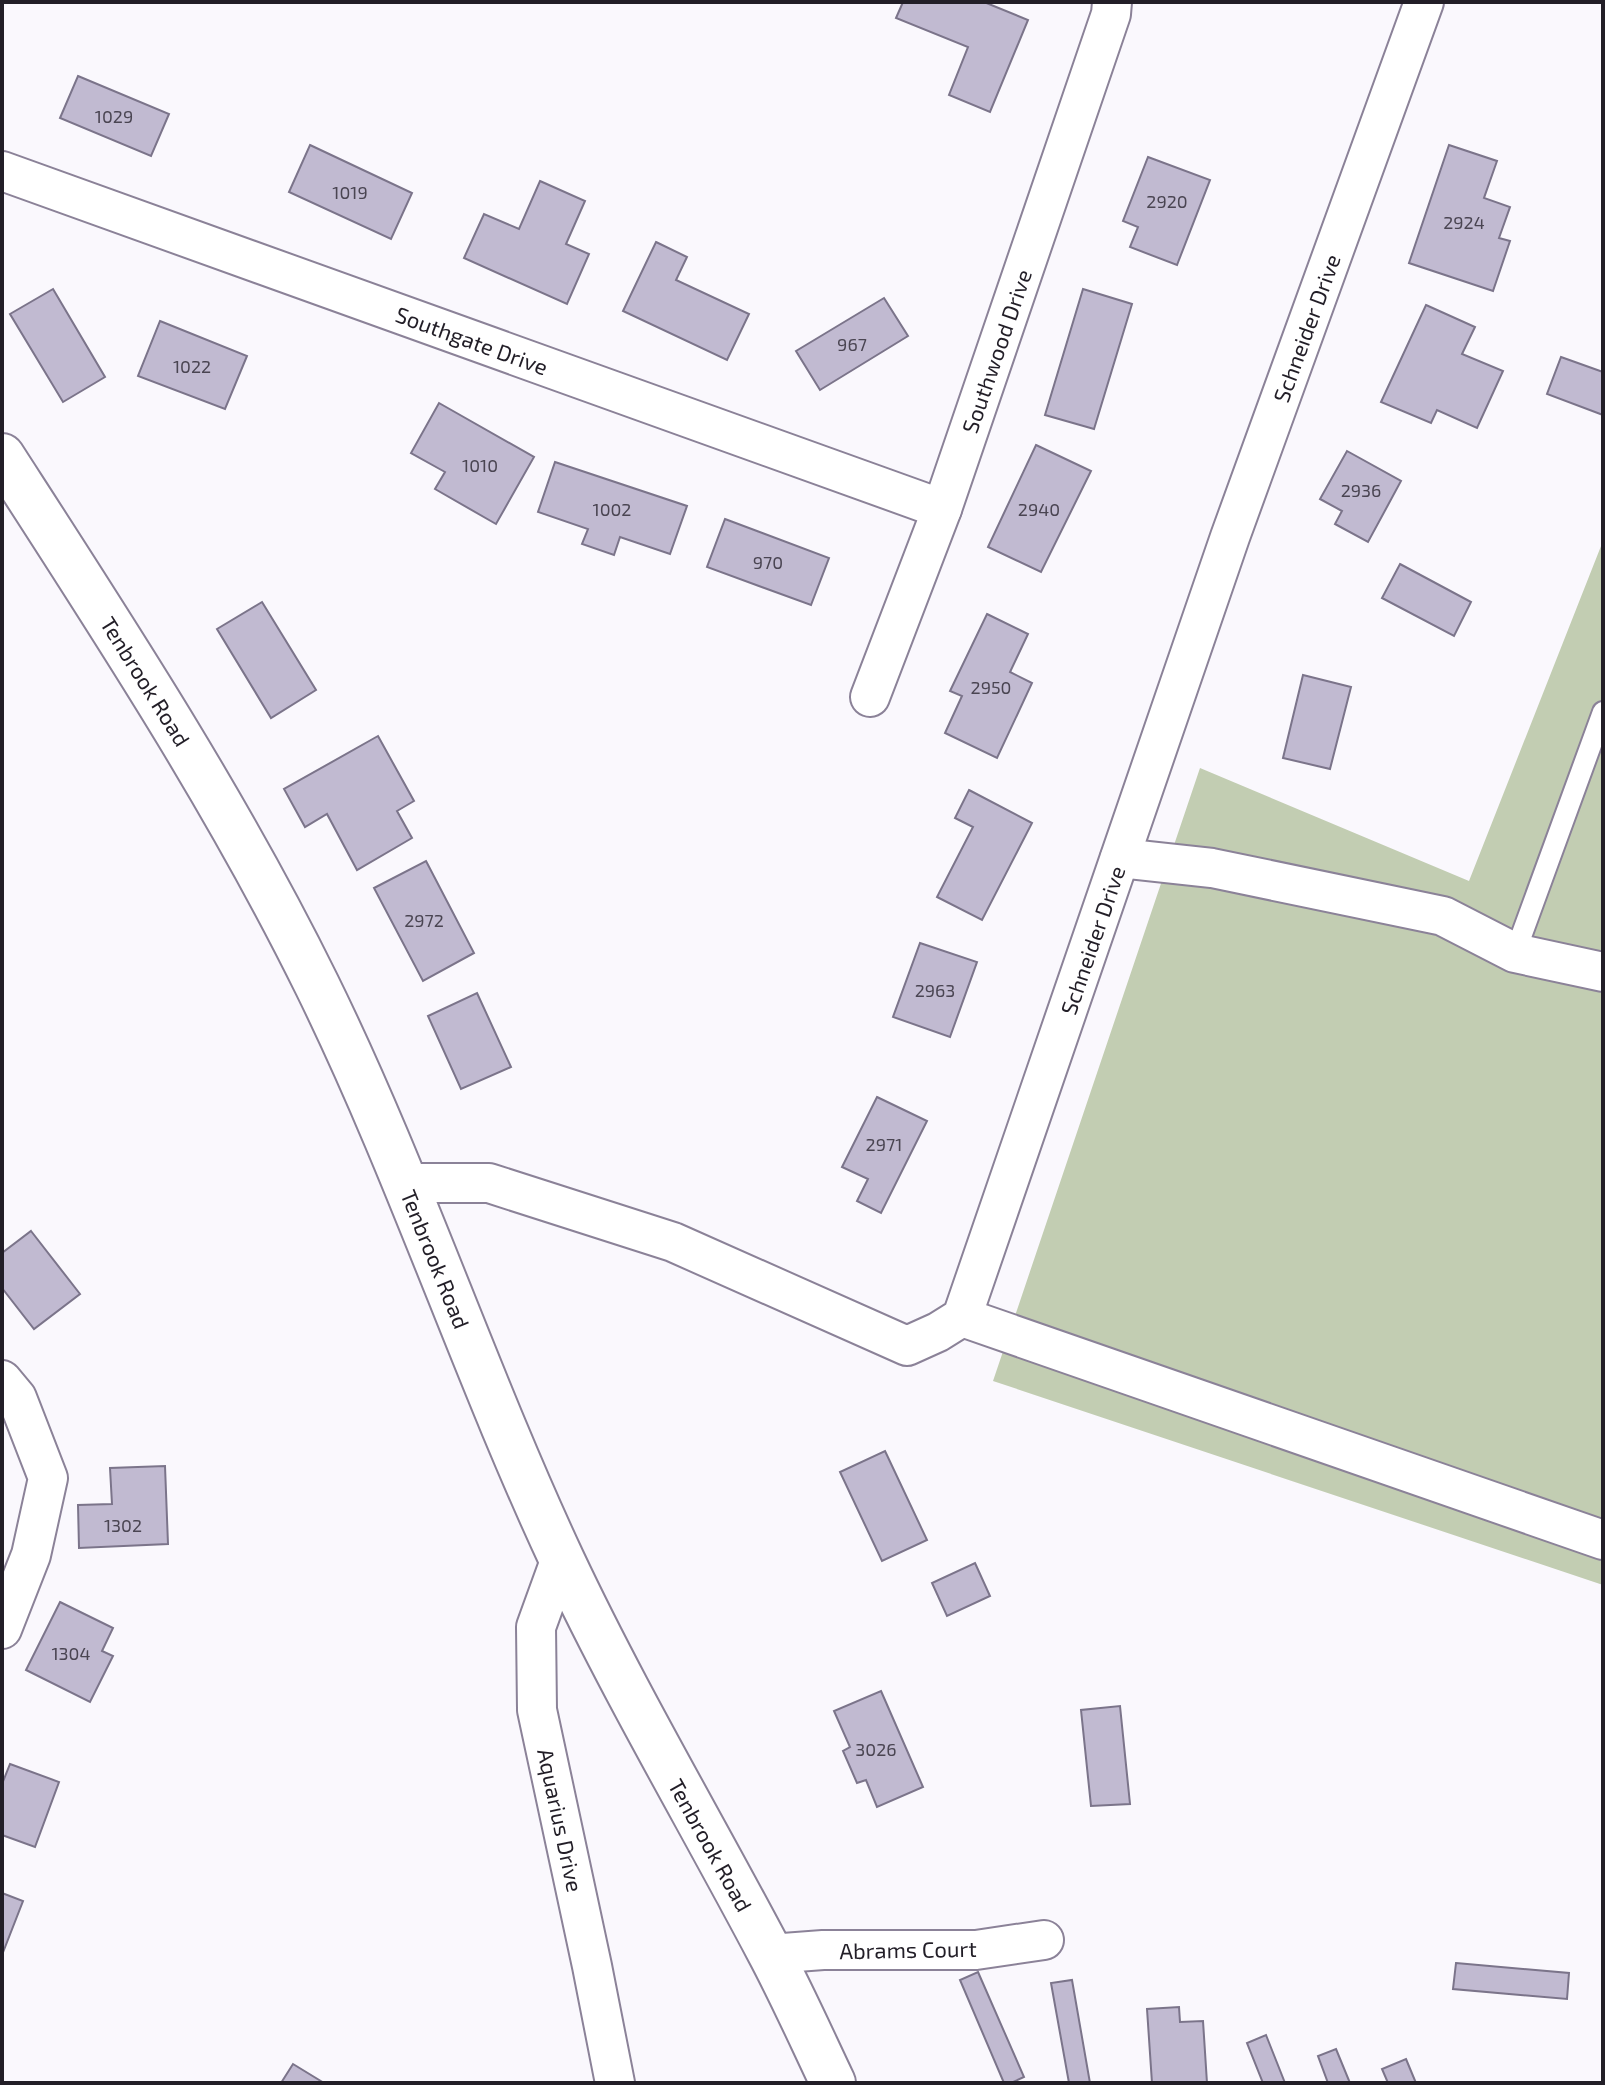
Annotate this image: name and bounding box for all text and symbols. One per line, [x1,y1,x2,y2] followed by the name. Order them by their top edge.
[95,105,133,127] house number: 1029
[332,181,368,203] house number: 1019
[1146,190,1188,212] house number: 2920
[1443,211,1485,233] house number: 2924
[1267,250,1345,406] street label: Schneider Drive
[956,266,1036,436] street label: Southwood Drive
[392,300,552,380] street label: Southgate Drive
[837,333,867,355] house number: 967
[173,355,211,377] house number: 1022
[462,454,498,476] house number: 1010
[1341,479,1381,501] house number: 2936
[593,498,632,520] house number: 1002
[1018,498,1060,520] house number: 2940
[753,551,783,573] house number: 970
[96,612,196,750] street label: Tenbrook Road
[971,676,1011,698] house number: 2950
[1054,862,1130,1018] street label: Schneider Drive
[404,909,444,931] house number: 2972
[915,979,955,1001] house number: 2963
[866,1133,902,1155] house number: 2971
[396,1186,476,1332] street label: Tenbrook Road
[104,1514,142,1536] house number: 1302
[51,1642,91,1664] house number: 1304
[855,1738,897,1760] house number: 3026
[533,1746,589,1894] street label: Aquarius Drive
[664,1774,758,1916] street label: Tenbrook Road
[839,1935,977,1963] street label: Abrams Court

